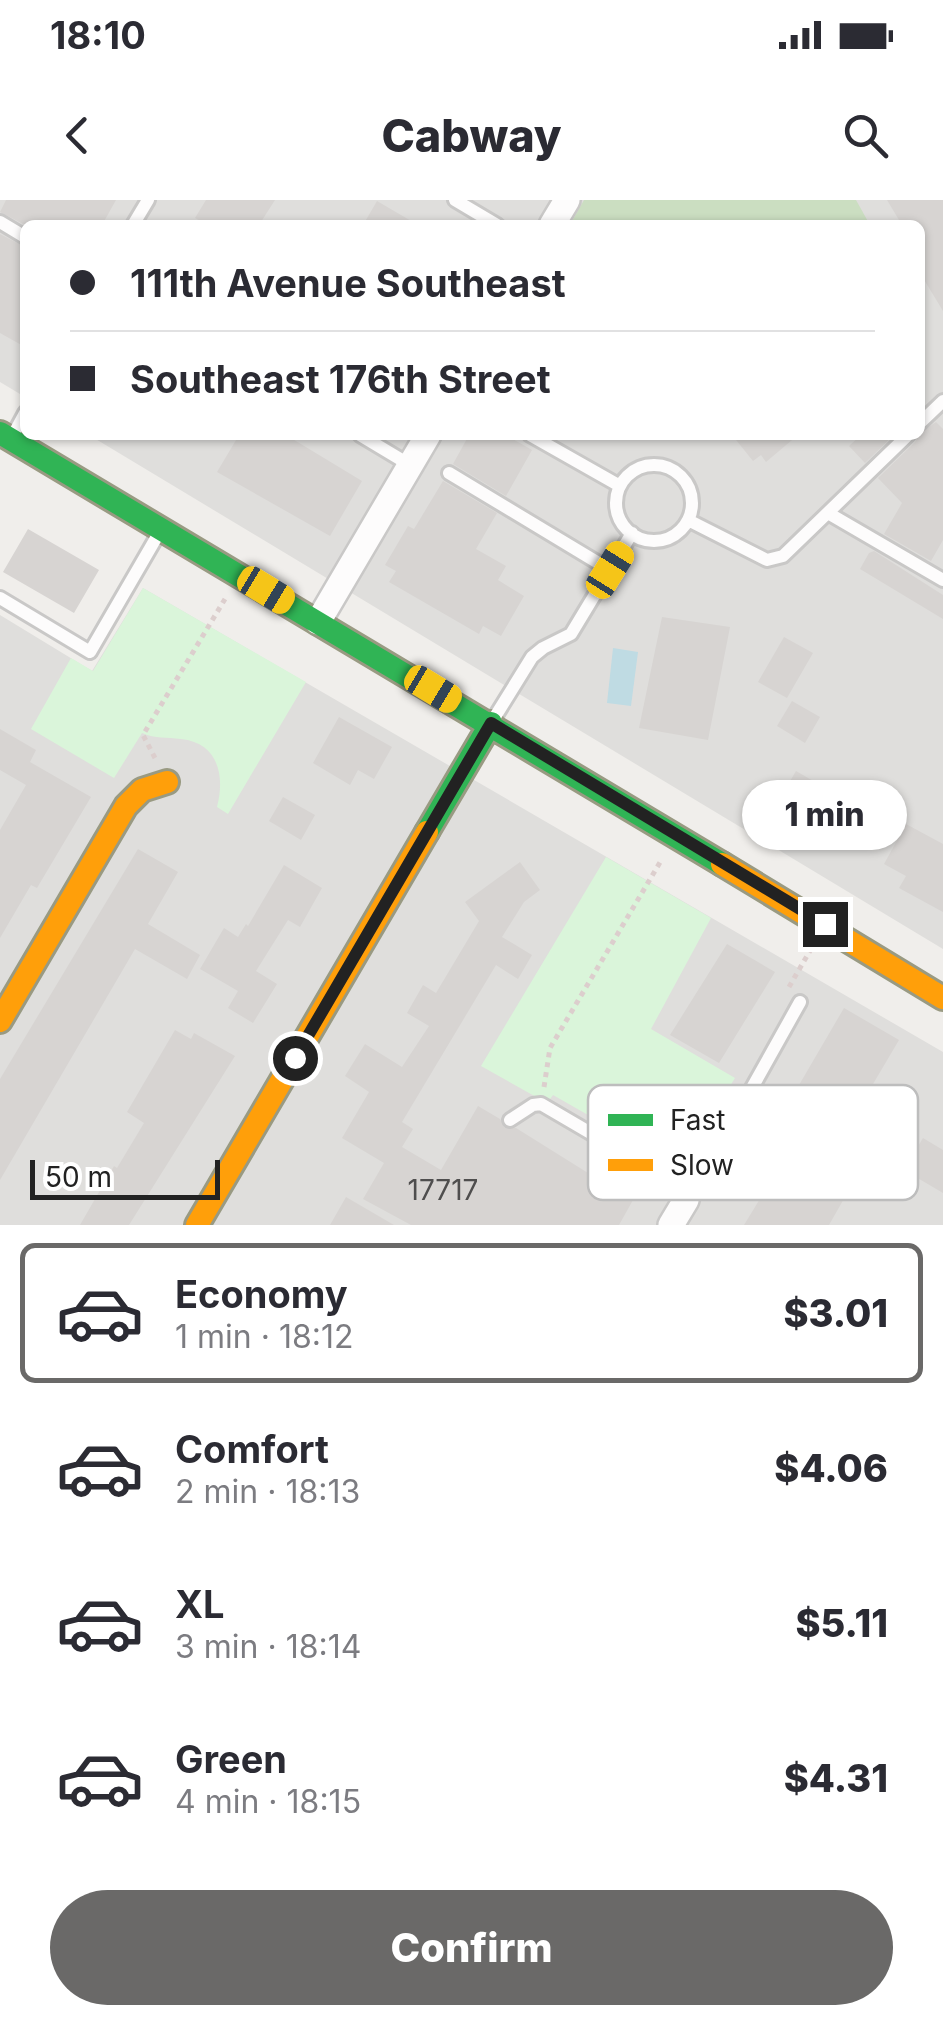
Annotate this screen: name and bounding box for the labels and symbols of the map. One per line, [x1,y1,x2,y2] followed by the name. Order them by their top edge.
[581,537,639,603] car
[233,562,299,618] car
[400,661,466,717] car
[742,779,908,849] callout: 1 min
[803,902,848,947] route end
[273,1036,318,1081] route start
[588,1085,918,1200] legend
[670,1103,726,1137] text: Fast
[670,1148,734,1182] text: Slow
[30,1155,220,1200] scale bar
[408,1173,478,1207] house number: 17717

